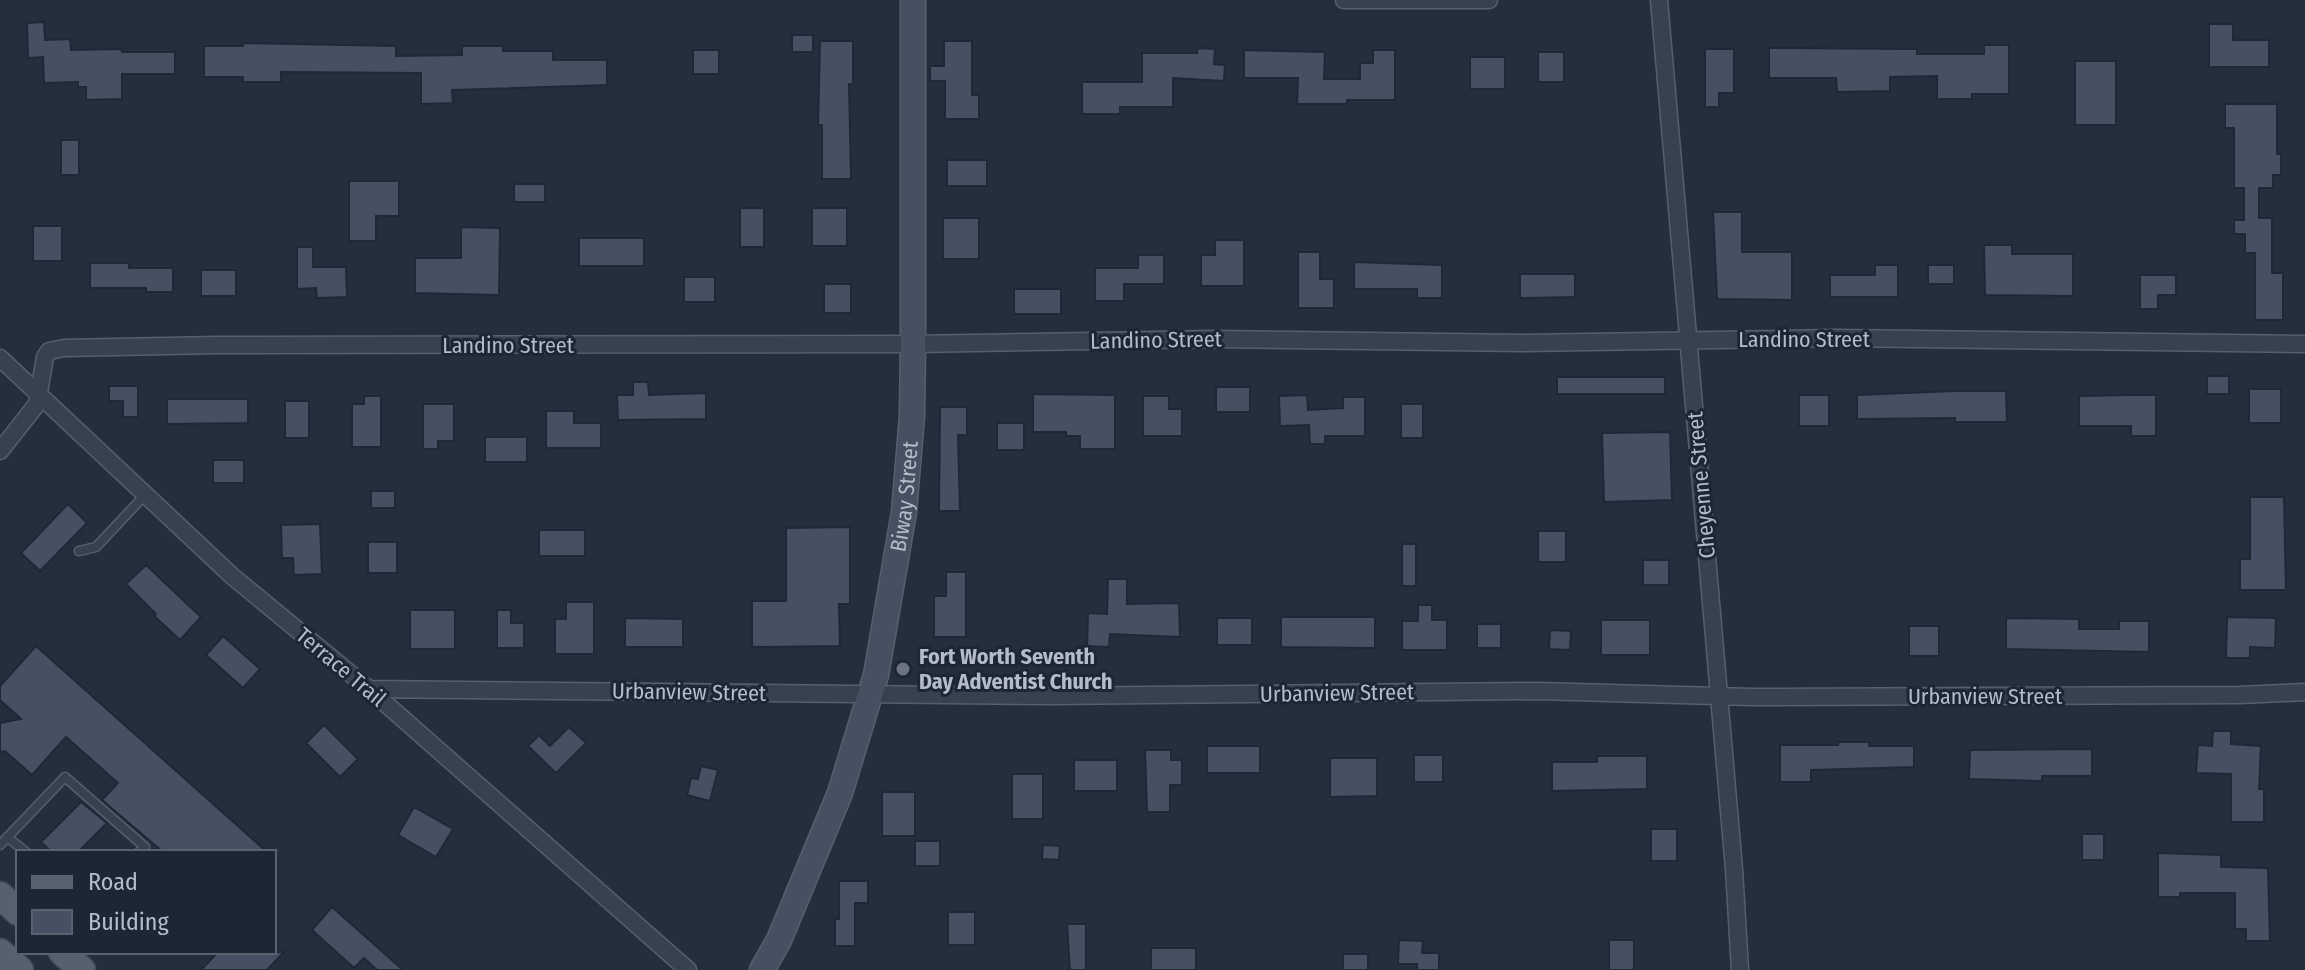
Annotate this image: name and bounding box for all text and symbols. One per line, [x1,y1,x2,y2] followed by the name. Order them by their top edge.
[1090,325,1223,355] street label: Landino Street
[1738,326,1871,353] street label: Landino Street
[442,332,575,359] street label: Landino Street
[1681,410,1721,560] street label: Cheyenne Street
[884,439,923,554] street label: Biway Street
[291,622,392,712] street label: Terrace Trail
[919,643,1113,695] place label: Fort Worth Seventh Day Adventist Church
[894,660,912,678] marker: Fort Worth Seventh Day Adventist Church
[612,677,767,707] street label: Urbanview Street
[1260,678,1415,708] street label: Urbanview Street
[1908,683,2063,710] street label: Urbanview Street
[16,850,276,954] legend
[88,868,138,896] text: Road
[88,908,170,936] text: Building

